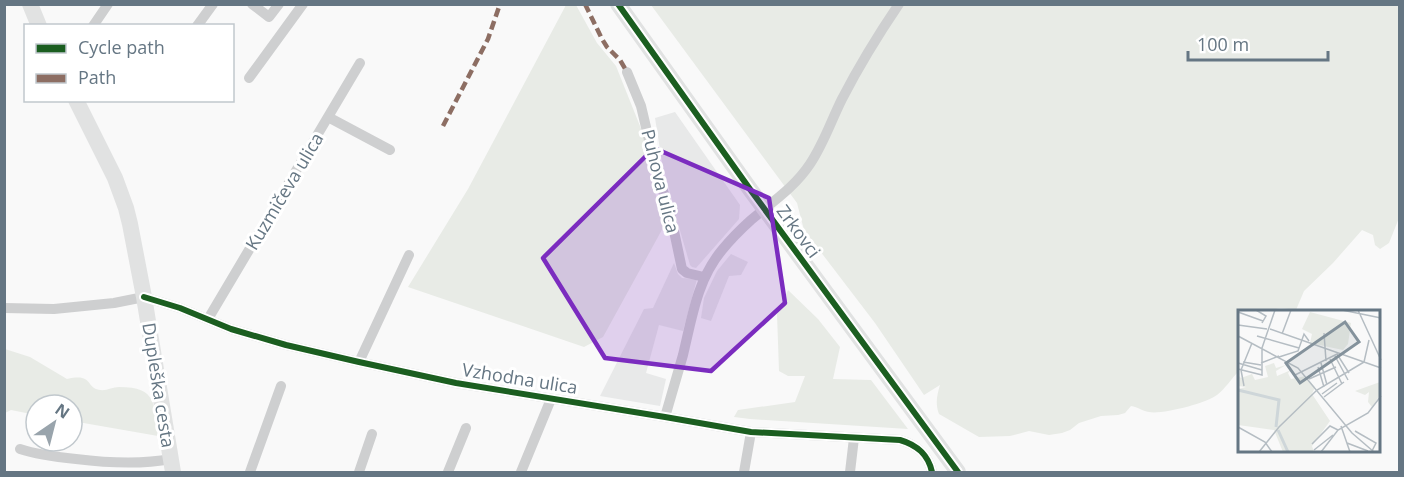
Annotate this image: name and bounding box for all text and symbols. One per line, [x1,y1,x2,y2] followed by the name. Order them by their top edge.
[24,24,234,102] legend
[1188,24,1328,62] scale bar
[1197,32,1249,56] text: 100 m
[78,35,165,59] text: Cycle path
[78,65,116,89] text: Path
[637,127,685,235] street label: Puhova ulica
[240,128,328,254] street label: Kuzmičeva ulica
[772,200,826,262] street label: Zrkovci
[1238,310,1380,453] inset map
[137,321,181,449] street label: Dupleška cesta
[461,357,579,399] street label: Vzhodna ulica
[24,393,84,453] north arrow
[51,398,74,423] text: N

